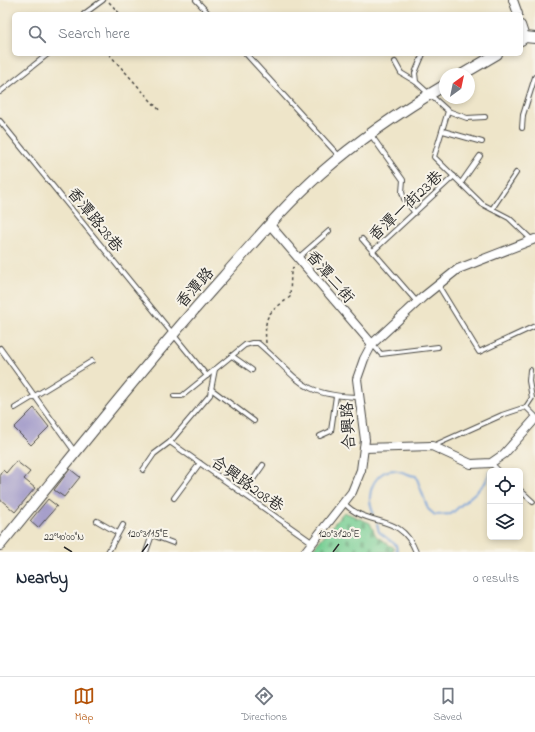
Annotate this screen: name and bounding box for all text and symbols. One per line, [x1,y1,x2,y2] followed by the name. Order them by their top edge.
[12,12,523,56] search box
[26,23,48,45] icon: search
[58,23,130,45] text: Search here
[439,68,475,104] north arrow
[364,165,449,247] street label: 香潭一街23巷
[61,182,128,258] street label: 香潭路28巷
[299,245,360,309] street label: 香潭二街
[171,262,220,314] street label: 香潭路
[336,401,362,450] street label: 合興路
[205,450,288,519] street label: 合興路208巷
[487,468,523,540] map controls
[487,468,523,504] button: locate
[487,504,523,540] button: layers
[128,527,168,542] text: 120°31'15"E
[318,527,360,542] text: 120°31'20"E
[44,530,84,545] text: 22°40'00"N
[16,566,68,591] text: Nearby
[473,569,519,588] text: 0 results
[73,685,95,725] tab: Map
[241,685,287,725] tab: Directions
[433,685,462,725] tab: Saved

